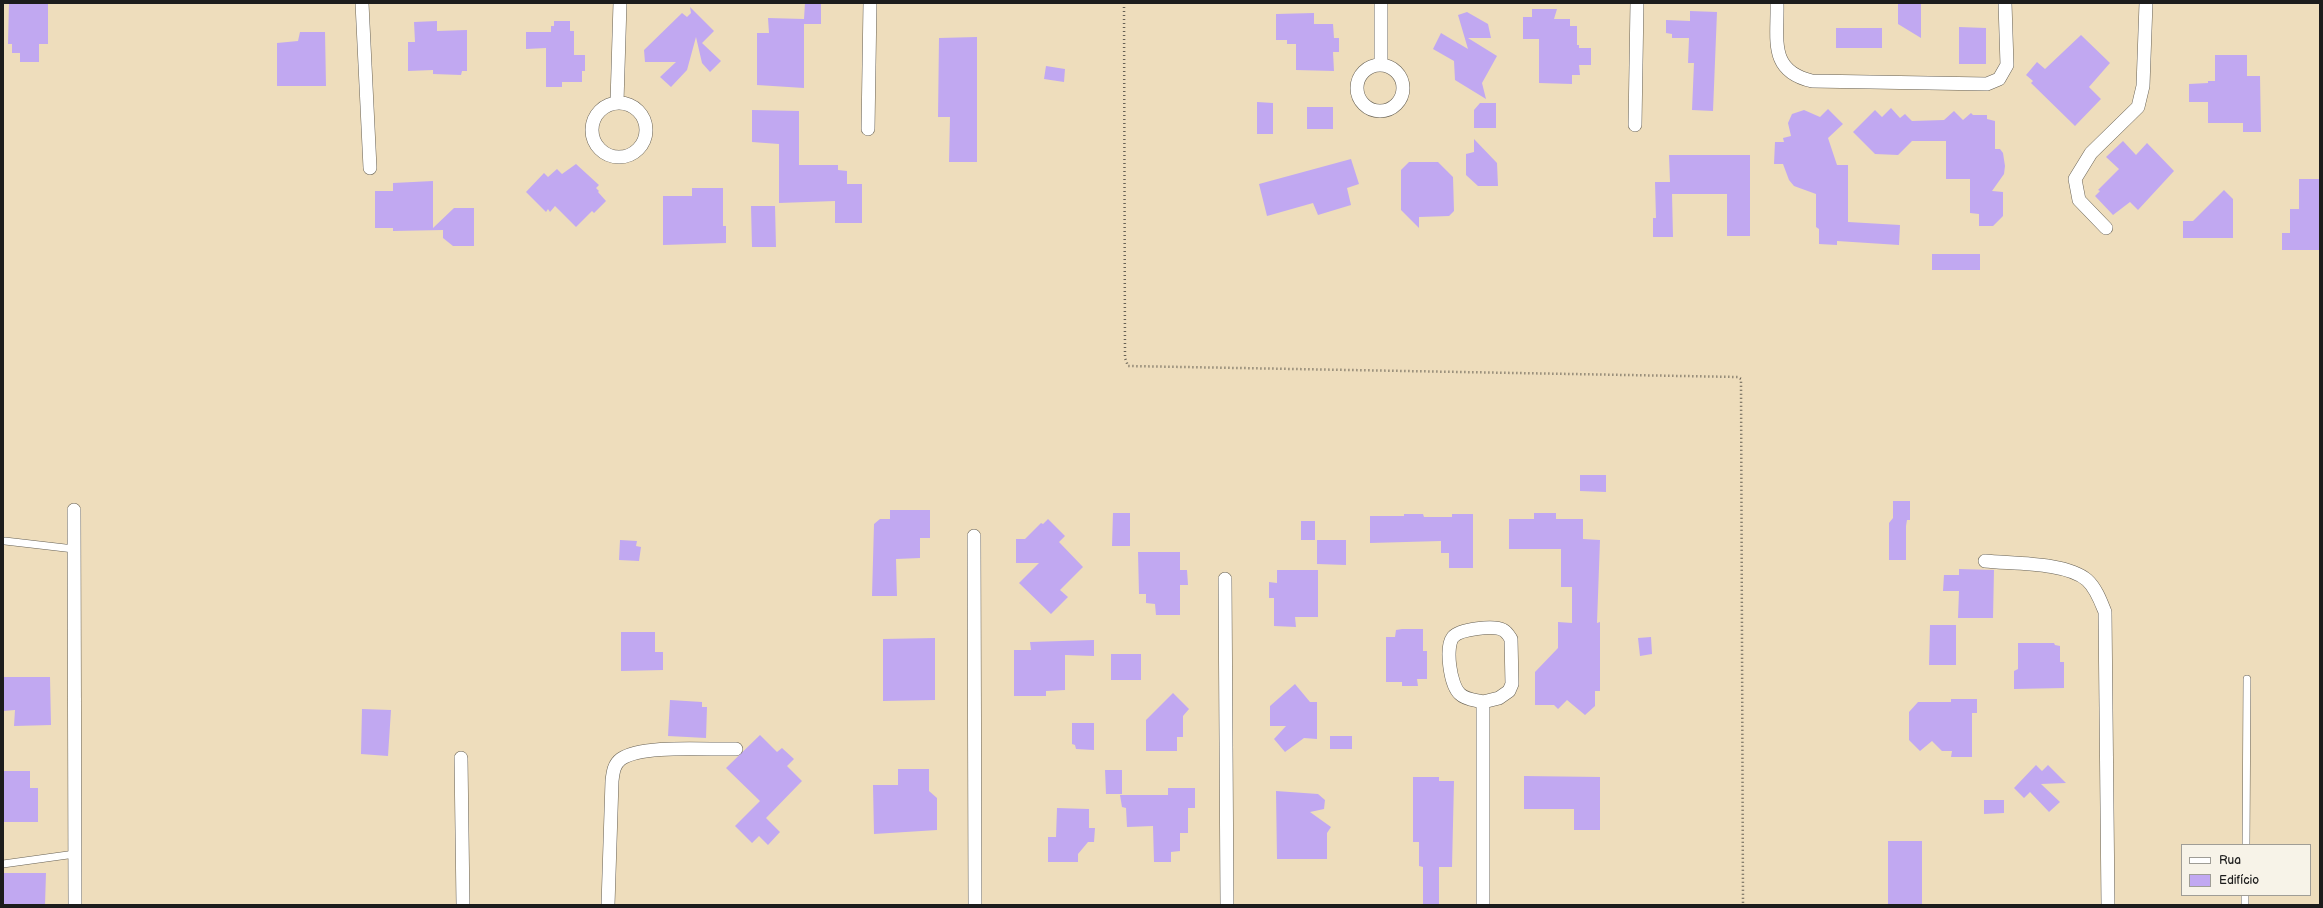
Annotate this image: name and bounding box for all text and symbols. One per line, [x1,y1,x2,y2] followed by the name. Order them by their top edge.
[2181,844,2311,896] legend
[2219,853,2241,868] text: Rua
[2219,873,2259,888] text: Edifício

